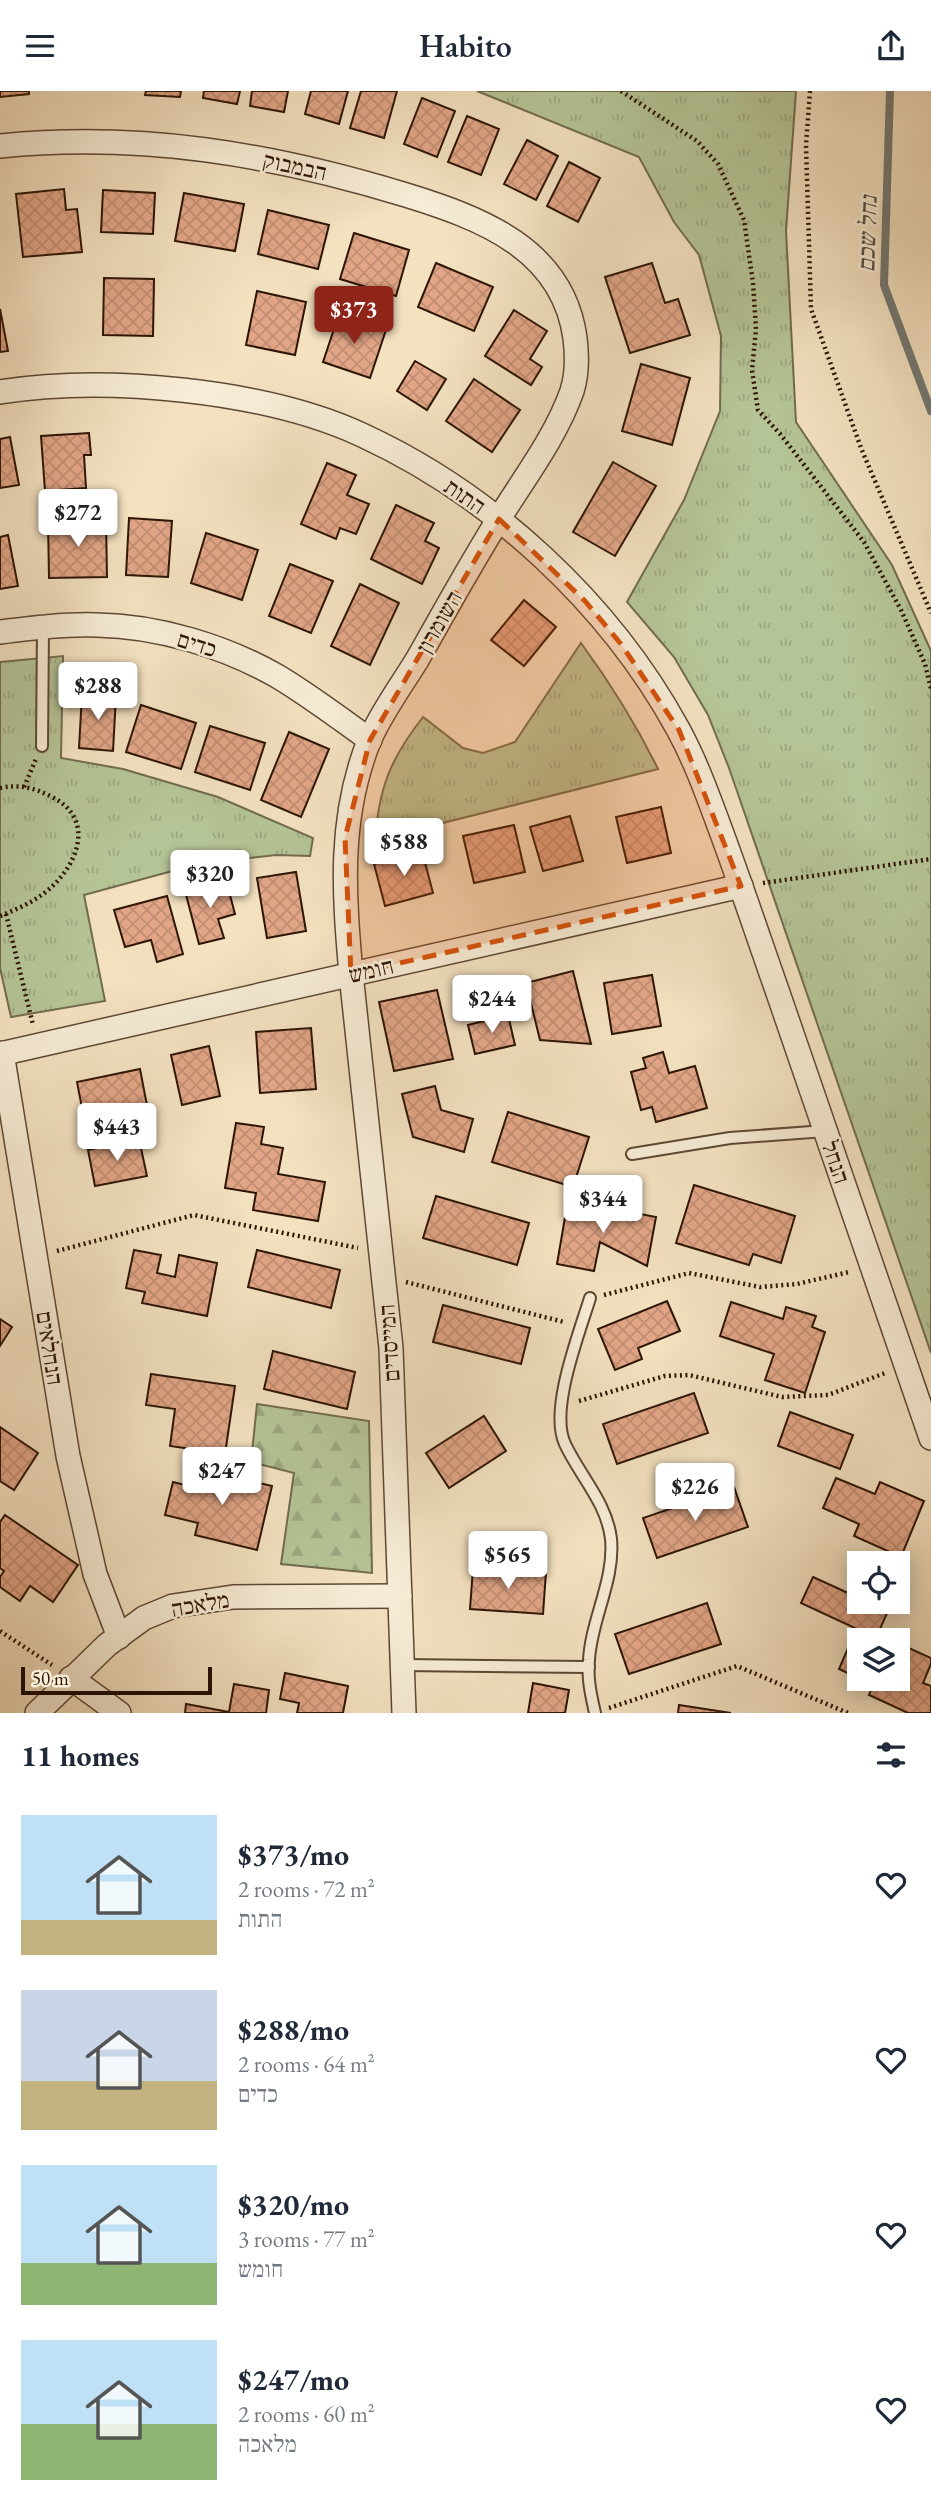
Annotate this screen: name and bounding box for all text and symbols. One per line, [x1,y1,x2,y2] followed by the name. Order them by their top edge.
[419,25,512,67] text: Habito
[21,27,59,65] icon: menu
[872,27,910,65] icon: share
[260,145,330,187] street label: הבמבוק
[850,193,884,273] water label: נחל שכם
[313,287,395,346] pin: $373
[330,294,378,324] text: $373
[438,471,492,521] street label: התות
[37,489,119,549] pin: $272
[54,497,102,527] text: $272
[409,585,469,659] street label: השומרון
[173,624,221,664] street label: כדים
[57,663,139,722] pin: $288
[74,670,122,700] text: $288
[363,819,445,878] pin: $588
[380,826,428,856] text: $588
[169,851,251,910] pin: $320
[186,858,234,888] text: $320
[346,950,396,990] street label: חומש
[451,975,533,1035] pin: $244
[468,983,516,1013] text: $244
[76,1103,158,1163] pin: $443
[93,1111,141,1141] text: $443
[815,1137,857,1187] street label: הנחל
[562,1175,644,1235] pin: $344
[579,1183,627,1213] text: $344
[371,1303,407,1383] street label: המייסדים
[29,1309,71,1387] street label: הנחלאים
[181,1447,263,1507] pin: $247
[198,1455,246,1485] text: $247
[654,1463,736,1523] pin: $226
[671,1471,719,1501] text: $226
[467,1531,549,1591] pin: $565
[484,1539,532,1569] text: $565
[847,1551,910,1691] map controls
[847,1551,910,1614] button: locate
[168,1584,232,1624] street label: מלאכה
[847,1628,910,1691] button: layers
[21,1664,212,1696] scale bar
[32,1666,69,1691] text: 50 m
[21,1736,139,1775] text: 11 homes
[872,1736,910,1774] icon: filters
[238,1835,349,1874] text: $373/mo
[77,1843,161,1927] icon: home
[872,1866,910,1904] icon: heart
[238,1874,375,1904] text: 2 rooms · 72 m²
[238,1904,282,1934] text: התות
[238,2010,349,2049] text: $288/mo
[77,2018,161,2102] icon: home
[872,2041,910,2079] icon: heart
[238,2049,375,2079] text: 2 rooms · 64 m²
[238,2079,278,2109] text: כדים
[238,2185,349,2224] text: $320/mo
[77,2193,161,2277] icon: home
[872,2216,910,2254] icon: heart
[238,2224,375,2254] text: 3 rooms · 77 m²
[238,2254,283,2284] text: חומש
[238,2360,349,2399] text: $247/mo
[77,2368,161,2452] icon: home
[872,2391,910,2429] icon: heart
[238,2399,375,2429] text: 2 rooms · 60 m²
[238,2429,297,2459] text: מלאכה

